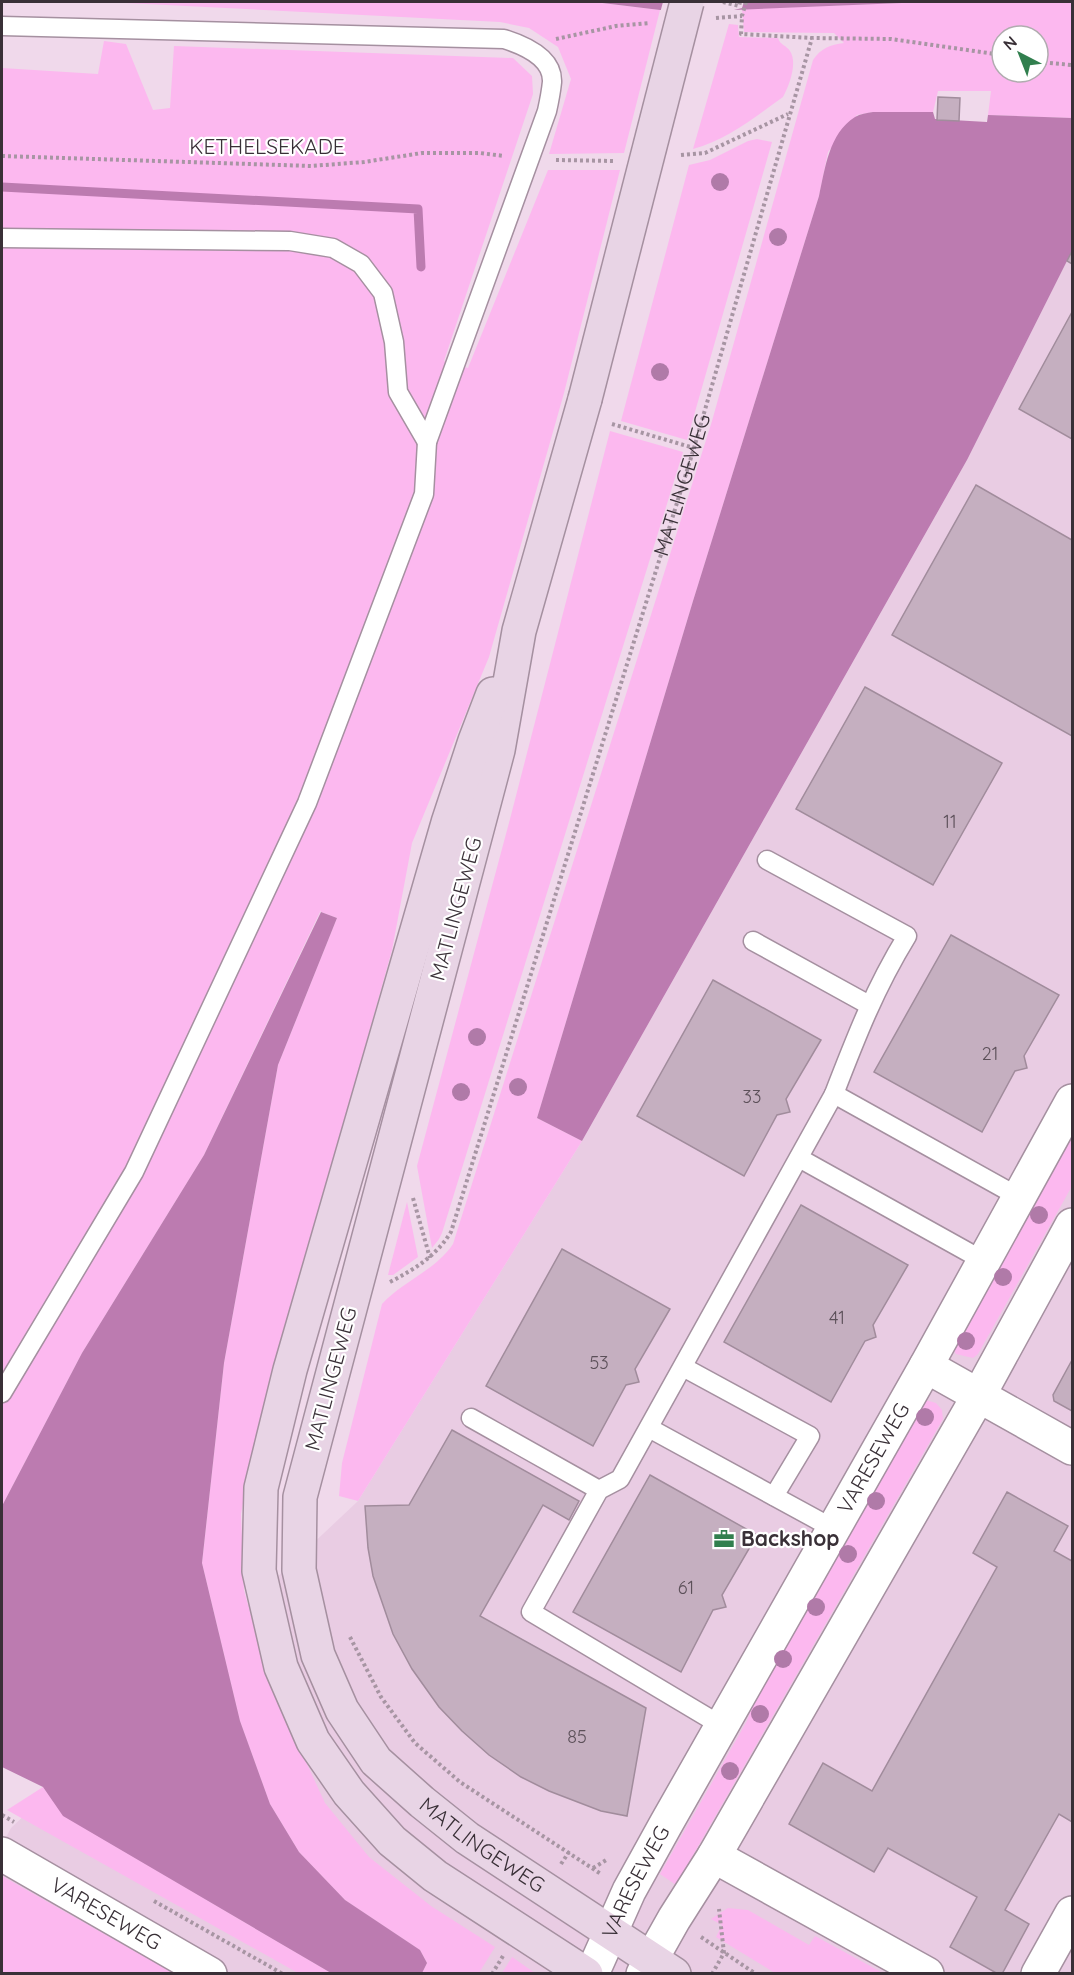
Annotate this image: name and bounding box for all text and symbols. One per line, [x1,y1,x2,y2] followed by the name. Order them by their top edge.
[990,24,1050,84] north arrow
[999,31,1021,54] text: N
[189,133,345,159] street label: KETHELSEKADE
[647,410,715,559] street label: MATLINGEWEG
[943,810,957,833] house number: 11
[423,834,487,983] street label: MATLINGEWEG
[982,1042,998,1065] house number: 21
[743,1085,761,1108] house number: 33
[298,1304,362,1453] street label: MATLINGEWEG
[829,1306,845,1329] house number: 41
[589,1351,609,1374] house number: 53
[831,1398,915,1518] street label: VARESEWEG
[741,1525,839,1551] place label: Backshop
[712,1527,736,1551] office icon: Backshop
[678,1576,694,1599] house number: 61
[567,1725,587,1748] house number: 85
[415,1791,550,1898] street label: MATLINGEWEG
[596,1820,675,1942] street label: VARESEWEG
[46,1871,166,1955] street label: VARESEWEG

